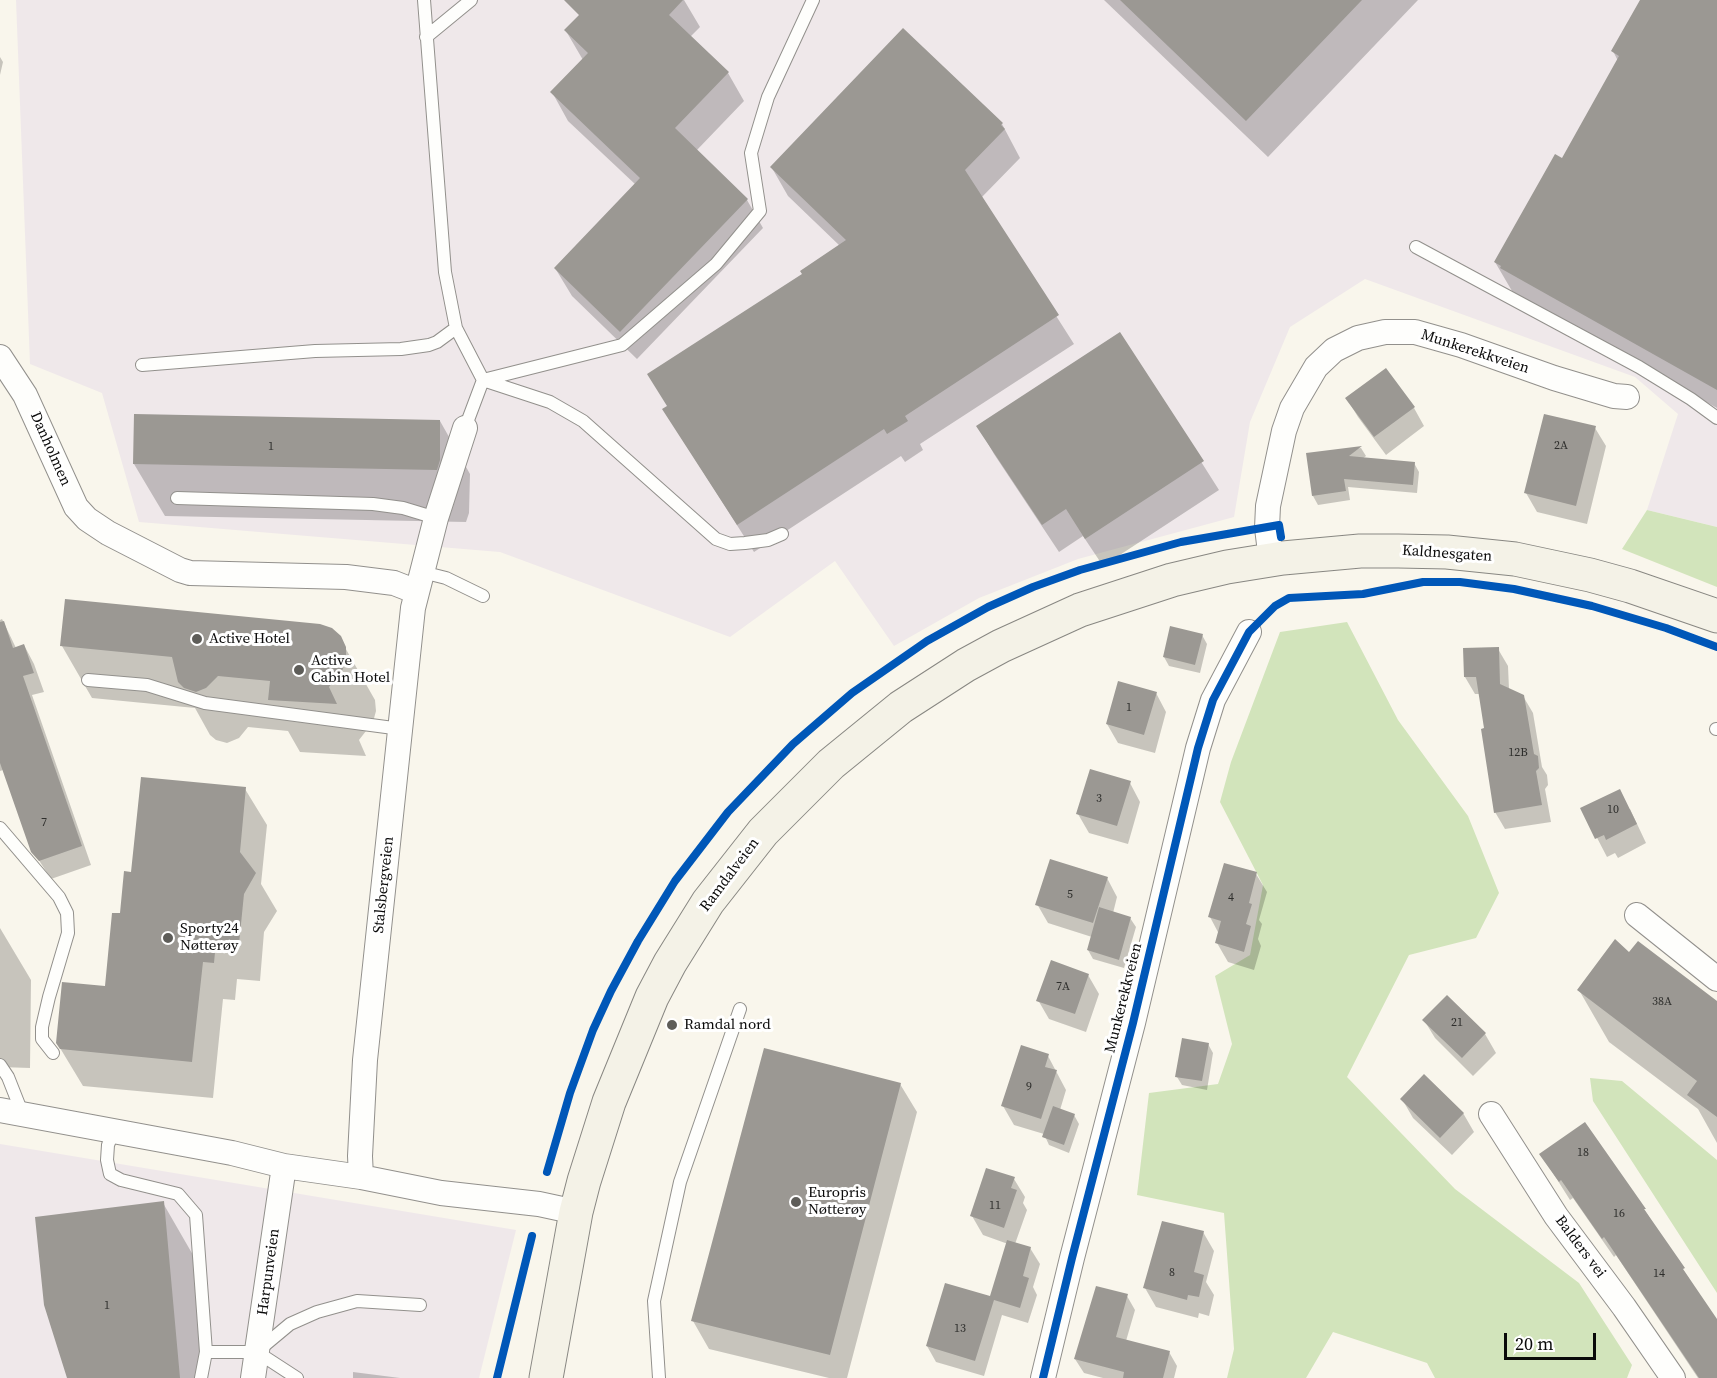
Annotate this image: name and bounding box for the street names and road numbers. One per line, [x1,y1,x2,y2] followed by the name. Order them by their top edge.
[1419,326,1531,378] street label: Munkerekkveien
[26,409,74,489] street label: Danholmen
[1401,542,1493,566] street label: Kaldnesgaten
[697,835,763,915] street label: Ramdalveien
[370,836,398,934] street label: Stalsbergveien
[1102,941,1146,1055] street label: Munkerekkveien
[1551,1212,1609,1282] street label: Balders vei
[254,1227,284,1317] street label: Harpunveien

